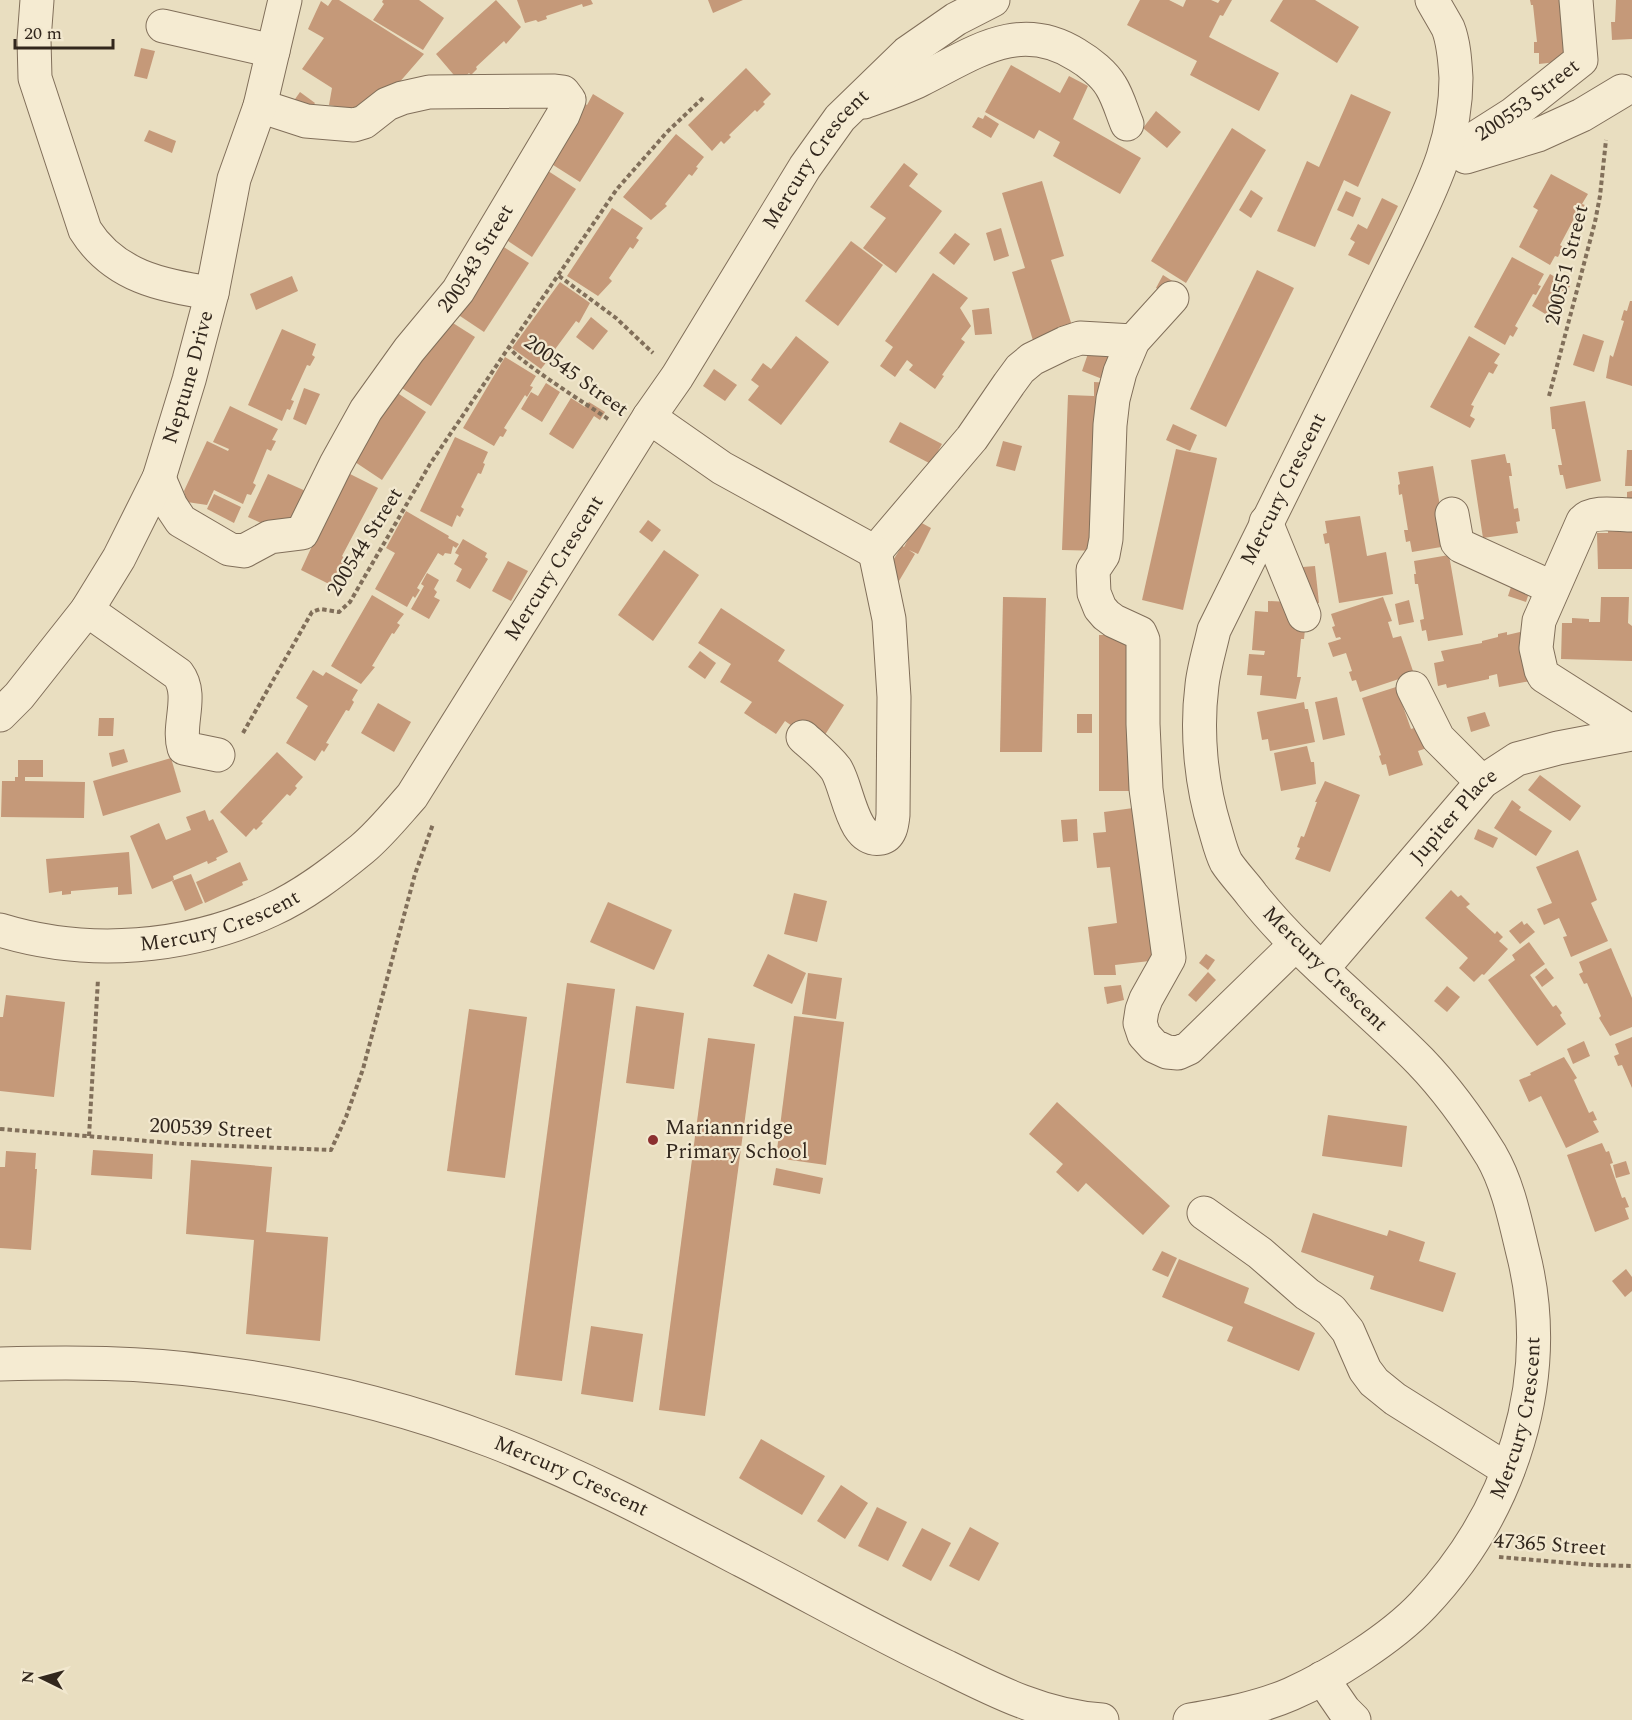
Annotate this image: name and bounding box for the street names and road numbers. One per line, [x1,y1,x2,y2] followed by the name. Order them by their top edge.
[1469,51,1587,150] street label: 200553 Street
[755,81,877,236] street label: Mercury Crescent
[430,198,522,320] street label: 200543 Street
[1537,201,1597,329] street label: 200551 Street
[154,307,223,448] street label: Neptune Drive
[517,327,635,425] street label: 200545 Street
[1232,407,1335,571] street label: Mercury Crescent
[319,481,411,603] street label: 200544 Street
[497,489,612,648] street label: Mercury Crescent
[1402,760,1504,871] street label: Jupiter Place
[138,882,306,961] street label: Mercury Crescent
[1255,899,1395,1039] street label: Mercury Crescent
[149,1110,273,1148] street label: 200539 Street
[1482,1337,1549,1505] street label: Mercury Crescent
[489,1427,654,1525] street label: Mercury Crescent
[1493,1525,1607,1565] street label: 47365 Street

